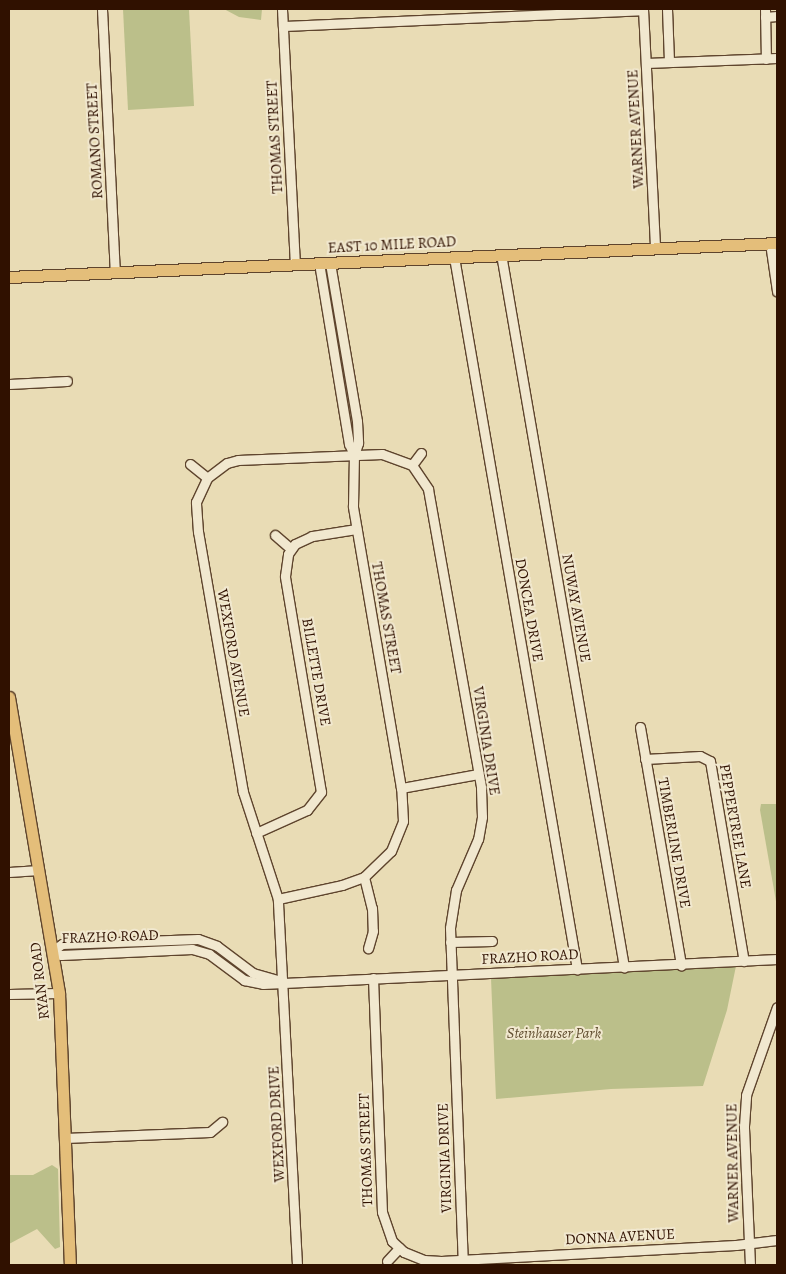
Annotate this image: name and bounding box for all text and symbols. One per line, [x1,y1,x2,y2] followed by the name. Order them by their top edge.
[624,69,648,189] street label: WARNER AVENUE
[263,80,287,194] street label: THOMAS STREET
[83,82,107,200] street label: ROMANO STREET
[327,233,457,257] street label: EAST 10 MILE ROAD
[558,552,594,664] street label: NUWAY AVENUE
[511,557,547,663] street label: DONCEA DRIVE
[367,561,405,675] street label: THOMAS STREET
[213,588,253,718] street label: WEXFORD AVENUE
[298,617,334,727] street label: BILLETTE DRIVE
[469,685,503,797] street label: VIRGINIA DRIVE
[715,762,755,890] street label: PEPPERTREE LANE
[654,777,694,909] street label: TIMBERLINE DRIVE
[61,926,159,948] street label: FRAZHO ROAD
[26,941,54,1021] street label: RYAN ROAD
[481,945,579,969] street label: FRAZHO ROAD
[507,1025,601,1043] park label: Steinhauser Park
[265,1065,289,1183] street label: WEXFORD DRIVE
[355,1093,377,1207] street label: THOMAS STREET
[434,1103,456,1213] street label: VIRGINIA DRIVE
[723,1103,743,1223] street label: WARNER AVENUE
[565,1225,675,1249] street label: DONNA AVENUE

